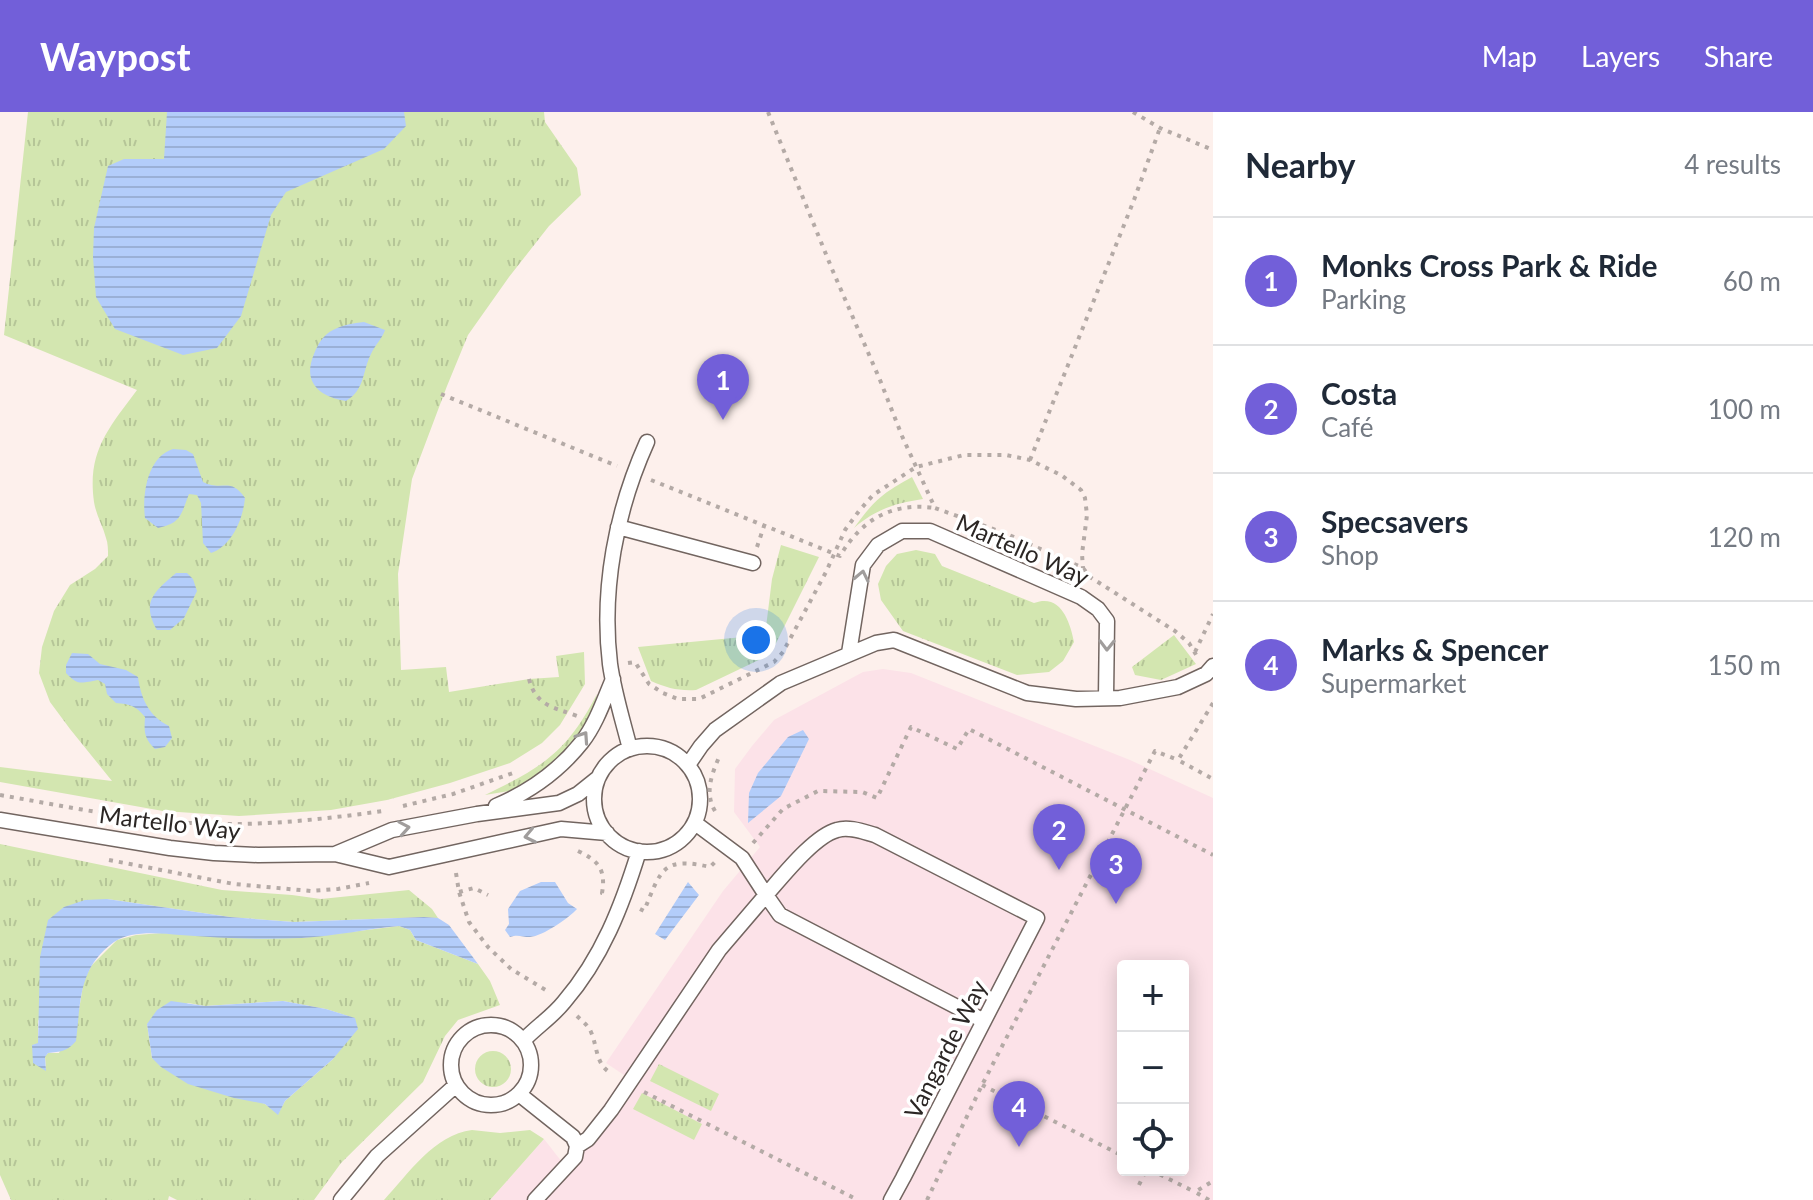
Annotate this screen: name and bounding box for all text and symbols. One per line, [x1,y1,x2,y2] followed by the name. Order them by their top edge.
[40,33,191,79] text: Waypost
[1482,39,1537,73] text: Map
[1581,39,1660,73] text: Layers
[1704,39,1773,73] text: Share
[1245,144,1356,185] text: Nearby
[1684,148,1781,180] text: 4 results
[1321,247,1658,283] text: Monks Cross Park & Ride
[1263,265,1279,297] text: 1
[1723,265,1781,297] text: 60 m
[1321,283,1406,315] text: Parking
[697,354,749,420] pin: 1
[1321,375,1397,411] text: Costa
[1263,393,1279,425] text: 2
[1708,393,1781,425] text: 100 m
[1321,411,1374,443] text: Café
[1321,503,1468,539] text: Specsavers
[952,507,1094,591] street label: Martello Way
[1263,521,1279,553] text: 3
[1708,521,1781,553] text: 120 m
[1321,539,1379,571] text: Shop
[853,570,870,584] one-way arrow
[736,620,776,660] your location
[1321,631,1548,667] text: Marks & Spencer
[1098,639,1116,652] one-way arrow
[1263,649,1279,681] text: 4
[1708,649,1781,681] text: 150 m
[1321,667,1466,699] text: Supermarket
[573,732,588,746] one-way arrow
[98,799,243,845] street label: Martello Way
[1033,804,1085,870] pin: 2
[397,821,411,838] one-way arrow
[523,827,537,844] one-way arrow
[1090,838,1142,904] pin: 3
[1117,960,1189,1176] map controls
[1117,960,1189,1032] button: +
[898,974,993,1123] street label: Vangarde Way
[1117,1032,1189,1104] button: −
[993,1081,1045,1147] pin: 4
[1117,1104,1189,1176] button: locate

